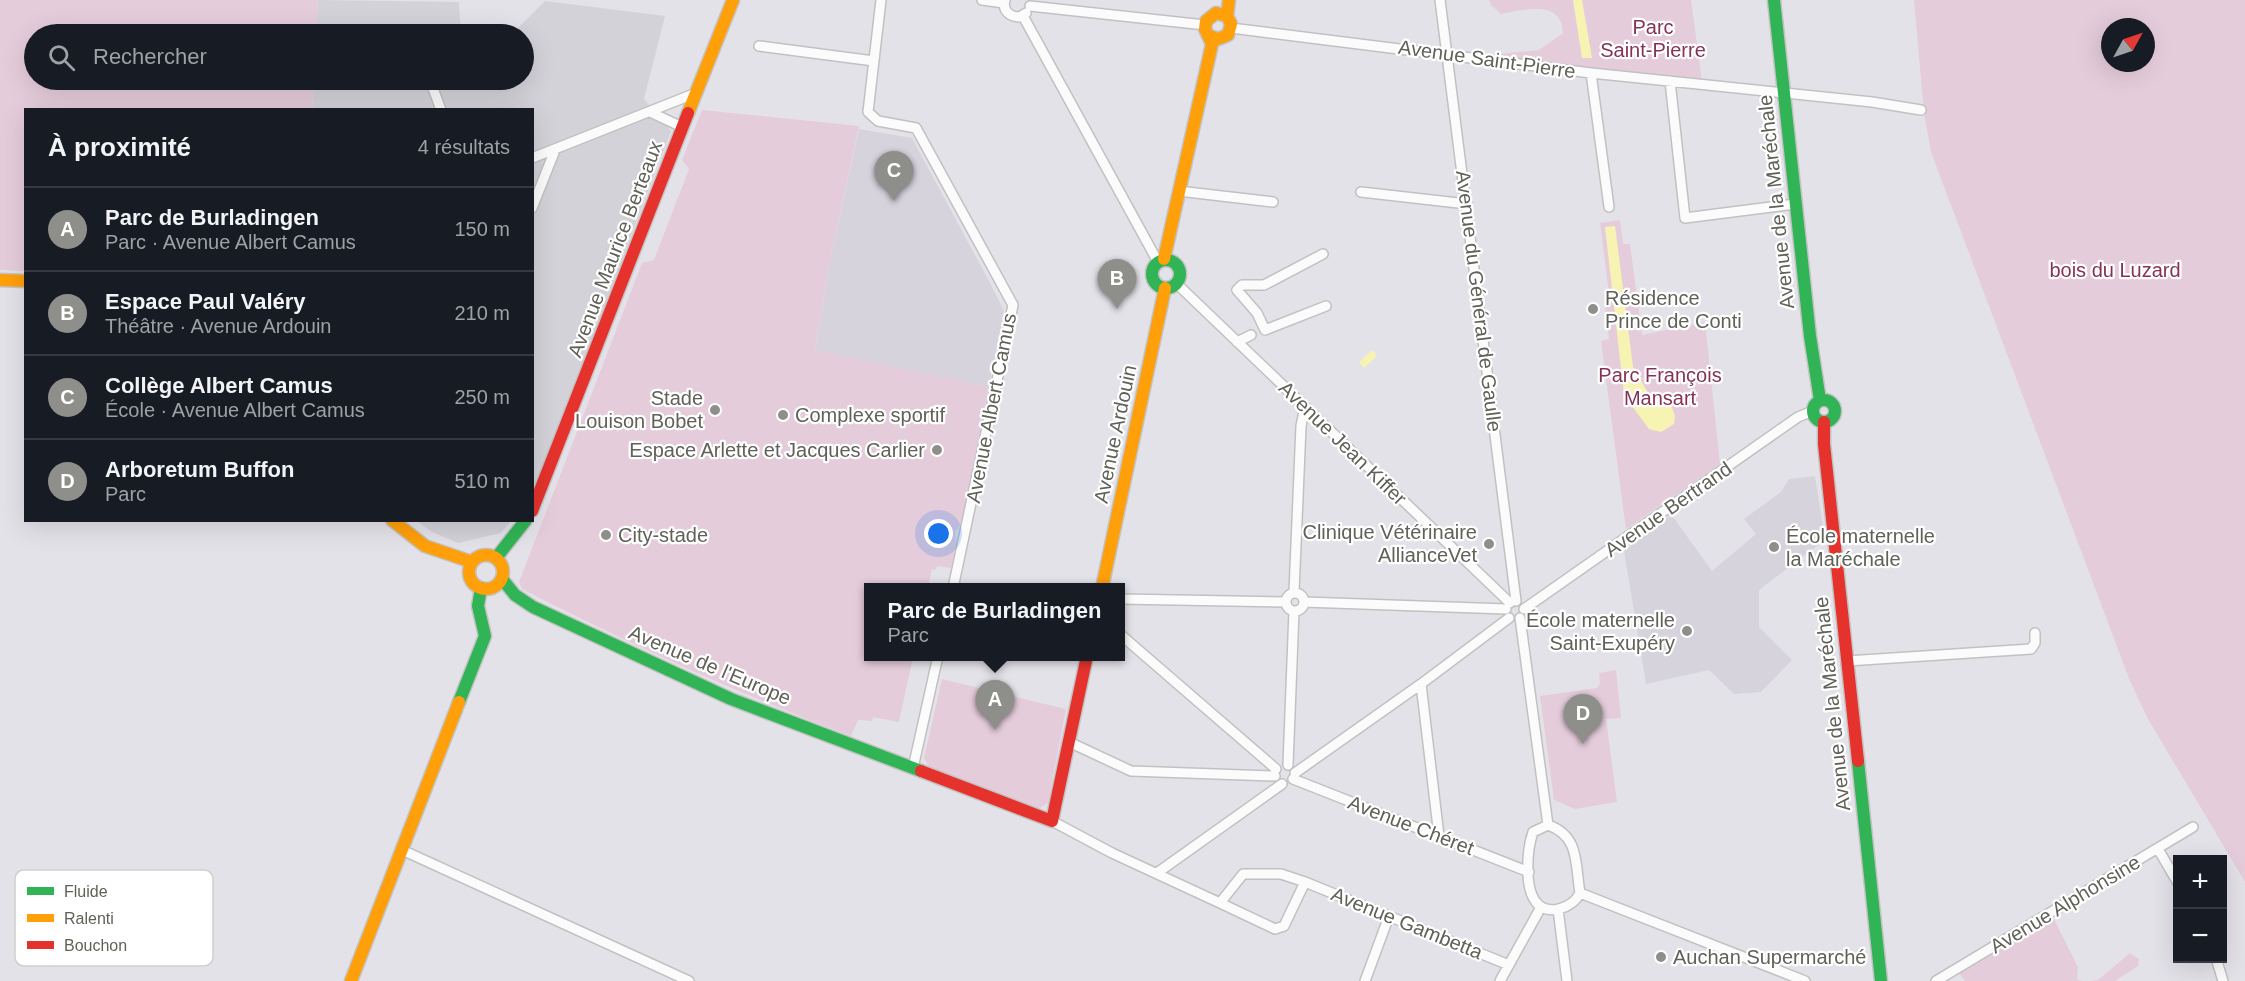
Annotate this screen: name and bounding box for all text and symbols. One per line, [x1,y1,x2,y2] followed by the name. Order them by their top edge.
[1600,16,1706,61] park label: Parc Saint-Pierre
[2101,18,2155,72] north arrow
[24,24,534,90] search box
[1397,36,1577,82] street label: Avenue Saint-Pierre
[45,41,78,74] icon: search
[93,44,207,69] text: Rechercher
[1754,94,1798,310] street label: Avenue de la Maréchale
[48,132,191,162] text: À proximité
[418,136,510,158] text: 4 résultats
[564,138,666,360] street label: Avenue Maurice Berteaux
[874,152,914,201] pin: C
[1452,169,1506,433] street label: Avenue du Général de Gaulle
[105,205,319,230] text: Parc de Burladingen
[60,218,75,240] text: A
[454,218,510,240] text: 150 m
[105,231,356,253] text: Parc · Avenue Albert Camus
[2049,259,2181,281] park label: bois du Luzard
[1098,260,1136,309] pin: B
[1605,287,1742,332] place label: Résidence Prince de Conti
[105,289,306,314] text: Espace Paul Valéry
[60,302,75,324] text: B
[454,302,510,324] text: 210 m
[1586,302,1600,316] marker: Résidence Prince de Conti
[962,311,1020,505] street label: Avenue Albert Camus
[105,315,331,337] text: Théâtre · Avenue Ardouin
[1090,363,1140,505] street label: Avenue Ardouin
[1598,364,1722,409] park label: Parc François Mansart
[105,373,333,398] text: Collège Albert Camus
[1275,377,1411,510] street label: Avenue Jean Kiffer
[60,386,75,408] text: C
[454,386,510,408] text: 250 m
[575,387,703,432] place label: Stade Louison Bobet
[105,399,365,421] text: École · Avenue Albert Camus
[708,403,722,417] marker: Stade Louison Bobet
[795,404,946,426] place label: Complexe sportif
[776,408,790,422] marker: Complexe sportif
[629,439,925,461] place label: Espace Arlette et Jacques Carlier
[930,443,944,457] marker: Espace Arlette et Jacques Carlier
[105,457,294,482] text: Arboretum Buffon
[1600,457,1736,561] street label: Avenue Bertrand
[60,470,75,492] text: D
[454,470,510,492] text: 510 m
[105,483,146,505] text: Parc
[924,519,953,548] your location
[1302,521,1477,566] place label: Clinique Vétérinaire AllianceVet
[618,524,708,546] place label: City-stade
[1786,525,1935,570] place label: École maternelle la Maréchale
[599,528,613,542] marker: City-stade
[1482,537,1496,551] marker: Clinique Vétérinaire AllianceVet
[1767,540,1781,554] marker: École maternelle la Maréchale
[864,583,1125,661] popup
[1810,596,1854,812] street label: Avenue de la Maréchale
[888,598,1101,623] text: Parc de Burladingen
[1526,609,1675,654] place label: École maternelle Saint-Exupéry
[626,621,794,709] street label: Avenue de l'Europe
[888,624,929,646] text: Parc
[1680,624,1694,638] marker: École maternelle Saint-Exupéry
[976,680,1014,730] pin: A
[1564,694,1602,744] pin: D
[1345,791,1477,859] street label: Avenue Chéret
[1986,851,2144,957] street label: Avenue Alphonsine
[2173,855,2227,963] map controls
[2173,855,2227,909] button: +
[15,870,213,966] legend
[64,883,108,900] text: Fluide
[1328,883,1486,964] street label: Avenue Gambetta
[2173,909,2227,963] button: −
[64,910,114,927] text: Ralenti
[64,937,127,954] text: Bouchon
[1673,946,1866,968] place label: Auchan Supermarché
[1654,950,1668,964] marker: Auchan Supermarché

